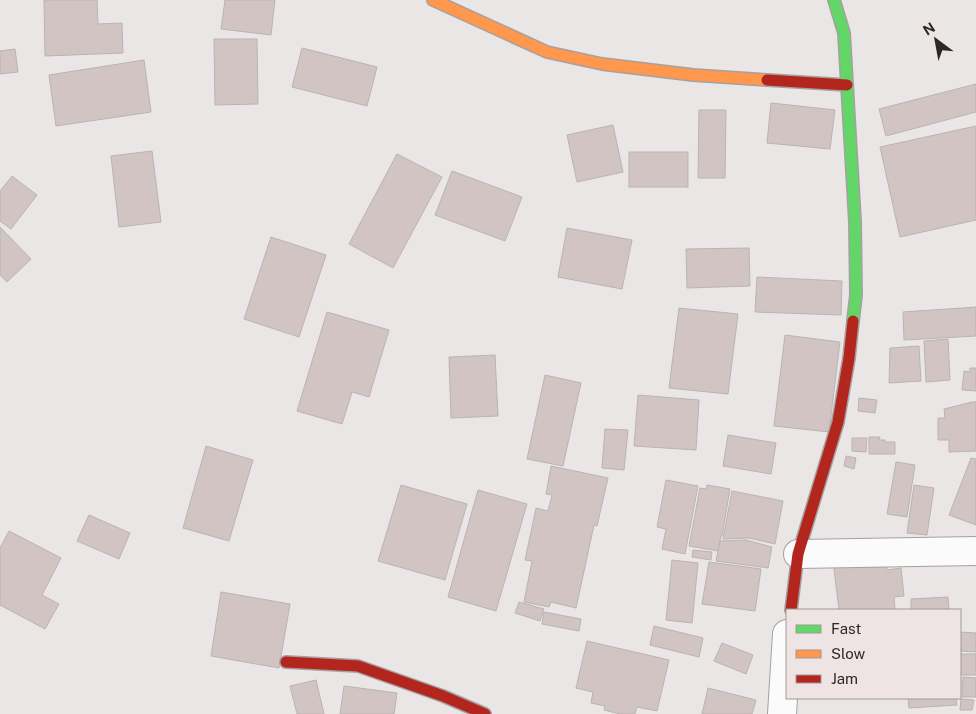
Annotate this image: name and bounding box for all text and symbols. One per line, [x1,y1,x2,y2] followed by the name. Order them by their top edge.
[911,15,961,65] north arrow
[920,19,938,39] text: N
[786,609,961,699] legend
[831,620,861,637] text: Fast
[831,645,866,662] text: Slow
[831,670,858,687] text: Jam

